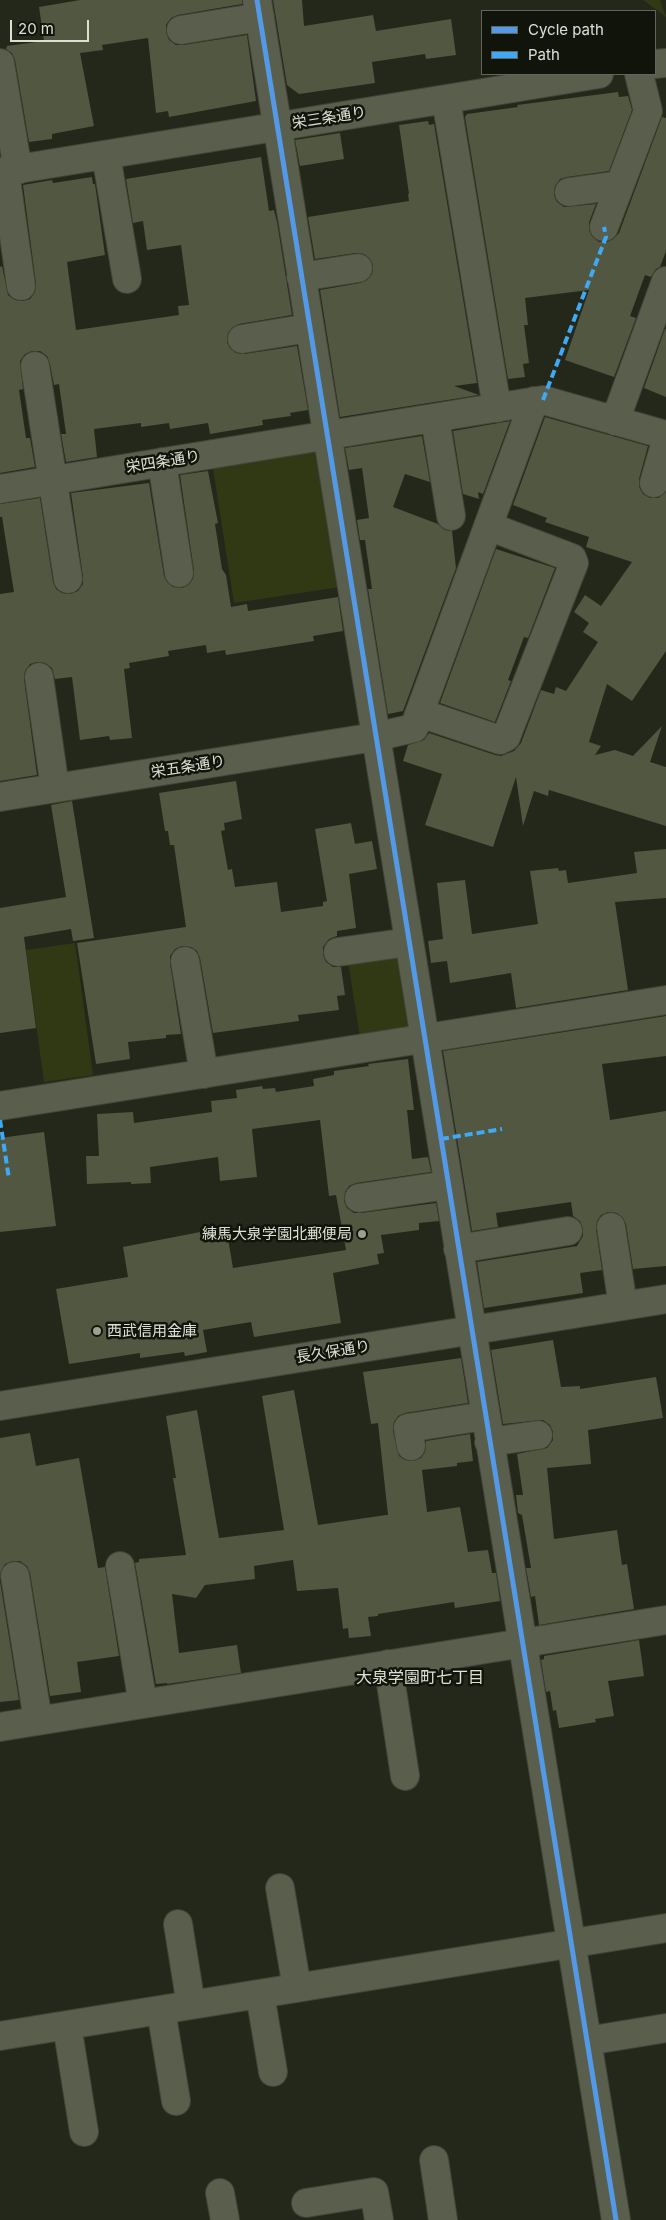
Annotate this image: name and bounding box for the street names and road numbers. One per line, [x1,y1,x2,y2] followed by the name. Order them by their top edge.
[291,103,367,133] street label: 栄三条通り
[125,447,201,477] street label: 栄四条通り
[150,752,226,782] street label: 栄五条通り
[295,1337,371,1367] street label: 長久保通り

